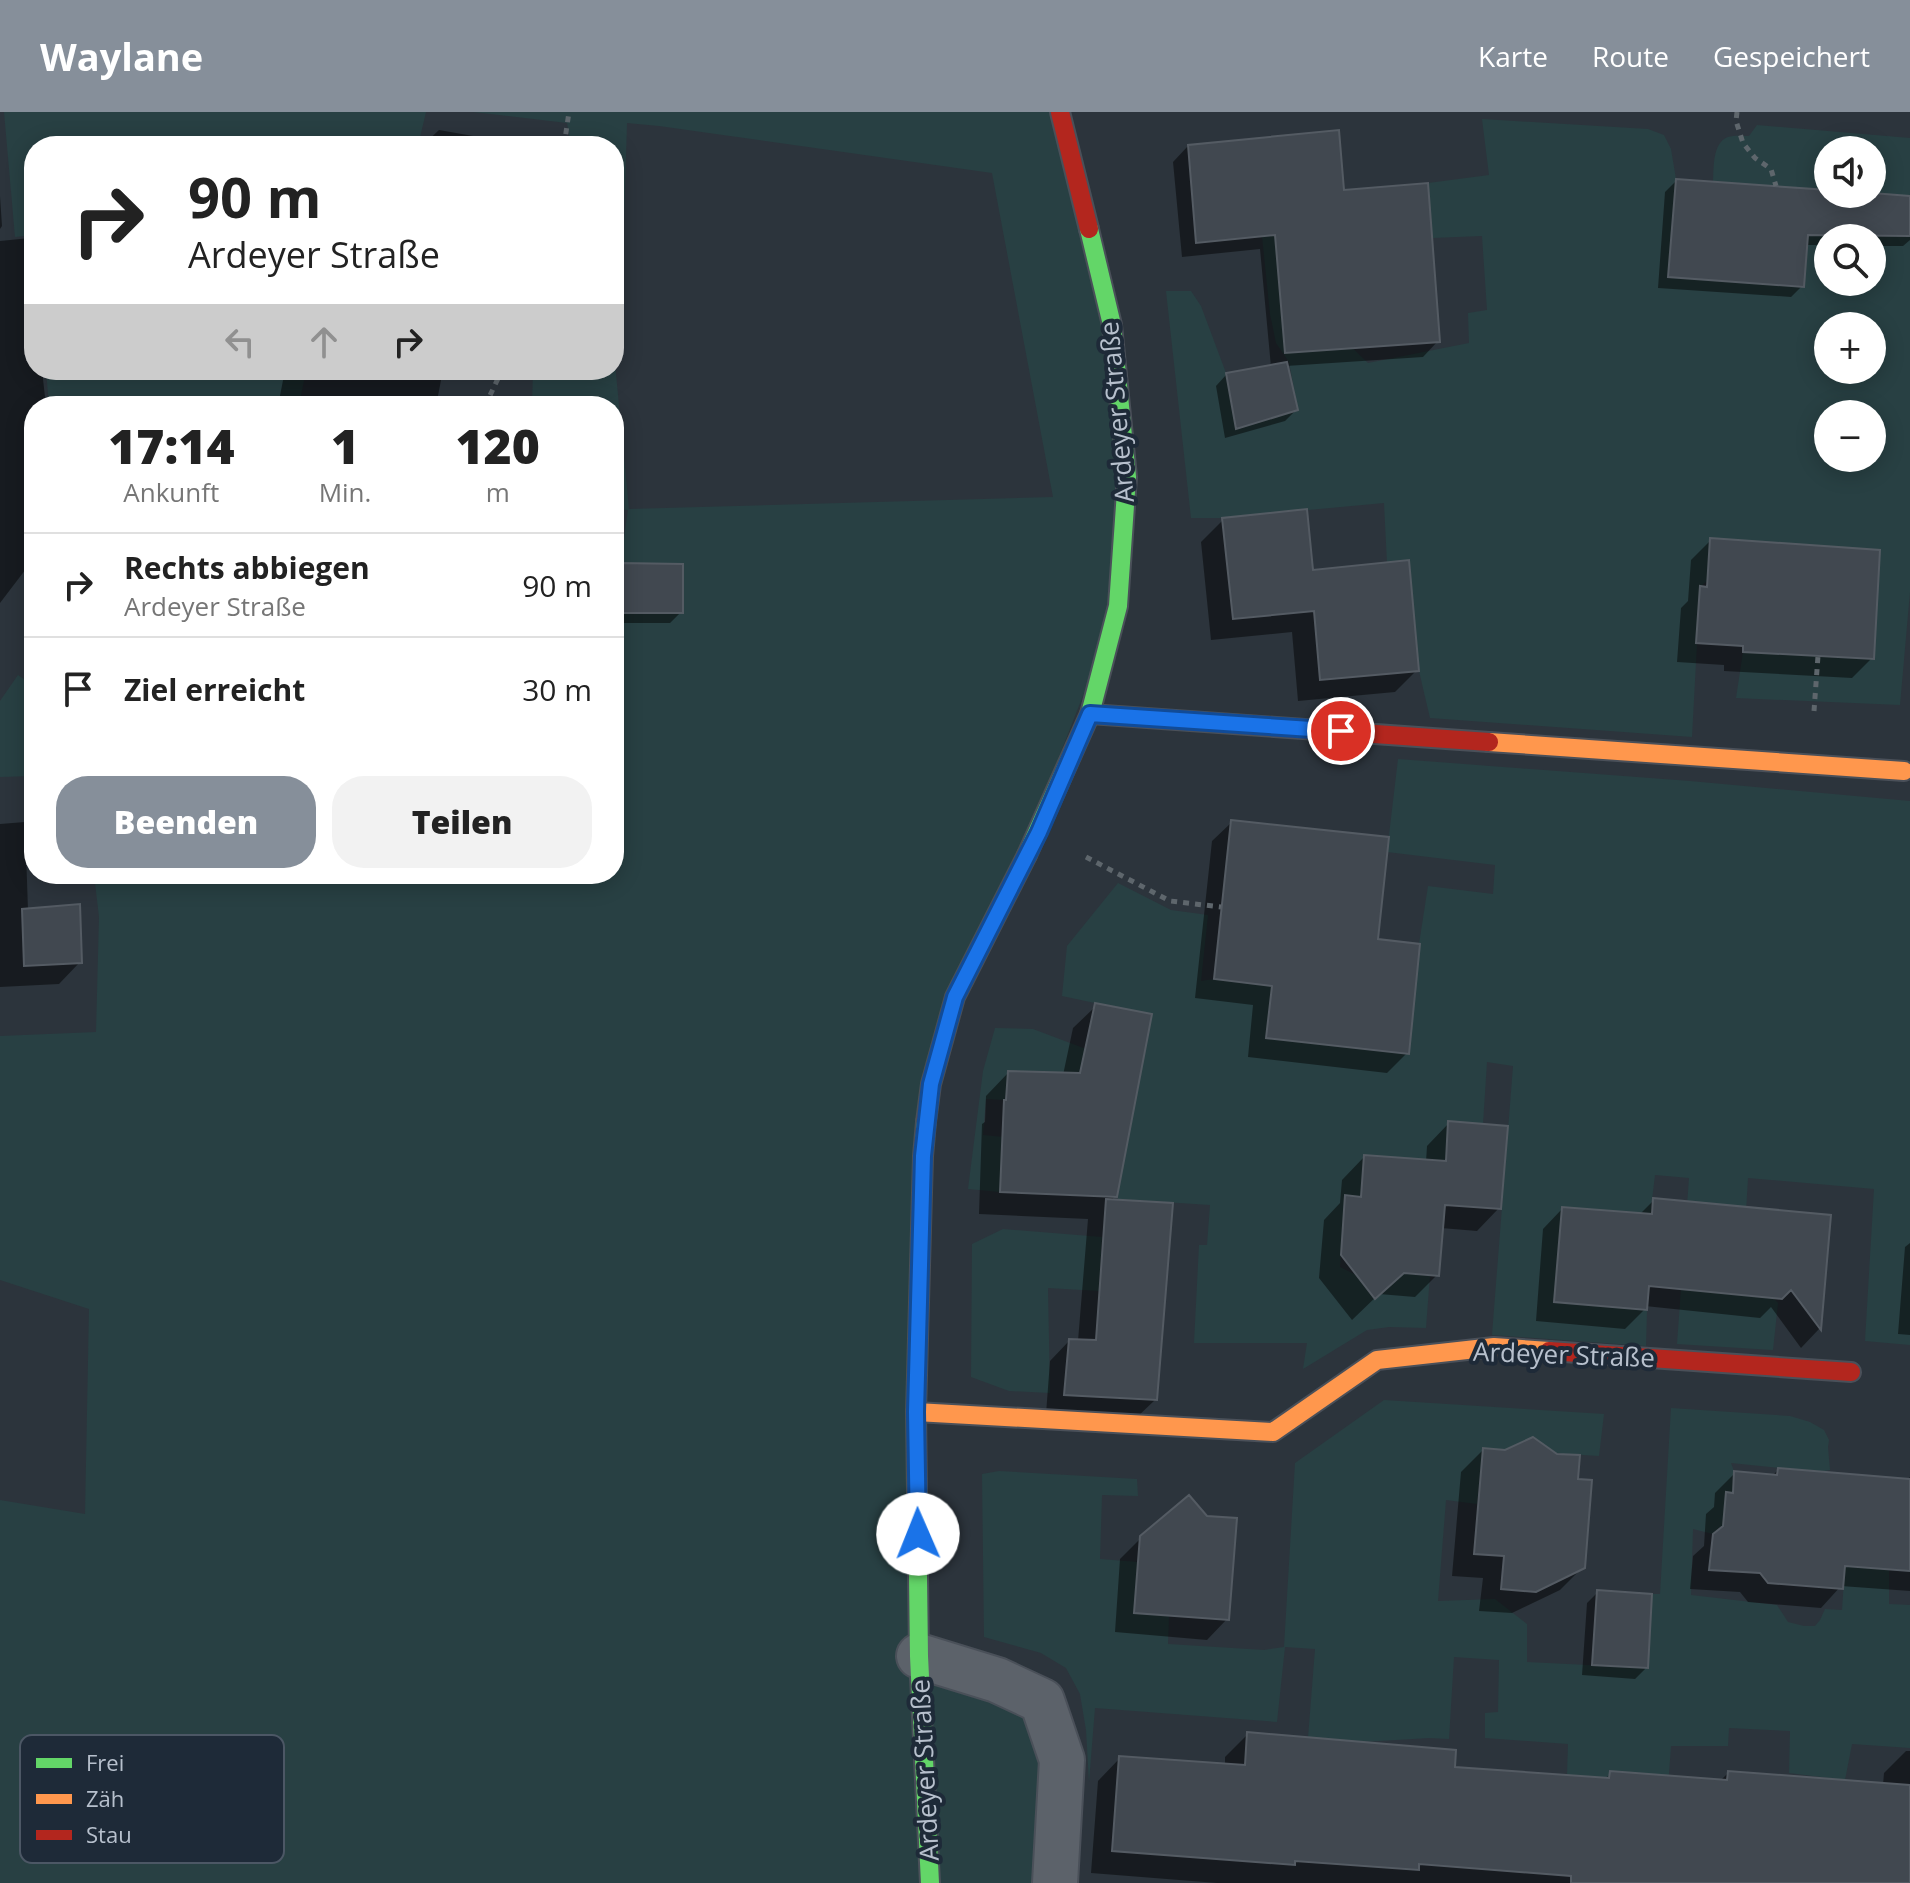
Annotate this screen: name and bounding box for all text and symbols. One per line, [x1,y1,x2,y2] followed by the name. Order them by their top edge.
[40,30,203,82] text: Waylane
[1478,37,1548,75] text: Karte
[1592,37,1669,75] text: Route
[1713,37,1870,75] text: Gespeichert
[1814,136,1886,472] map controls
[1814,136,1886,208] button: sound
[188,158,322,234] text: 90 m
[56,168,160,272] icon: right
[1814,224,1886,296] button: search
[188,230,440,279] text: Ardeyer Straße
[1814,312,1886,384] button: +
[218,320,262,364] icon: left
[302,320,346,364] icon: ahead
[386,320,430,364] icon: right
[1090,320,1142,504] street label: Ardeyer Straße
[1814,400,1886,472] button: −
[108,413,235,478] text: 17:14
[331,413,359,478] text: 1
[455,413,540,478] text: 120
[123,474,219,510] text: Ankunft
[319,474,371,510] text: Min.
[486,474,510,510] text: m
[124,547,370,588] text: Rechts abbiegen
[56,563,100,607] icon: right
[522,565,592,606] text: 90 m
[124,588,306,624] text: Ardeyer Straße
[56,667,100,711] icon: arrive
[124,669,305,710] text: Ziel erreicht
[522,669,592,710] text: 30 m
[1307,697,1375,765] pin
[1319,709,1363,753] icon: arrive
[56,776,316,868] button: Beenden
[332,776,592,868] button: Teilen
[1472,1333,1656,1375] street label: Ardeyer Straße
[876,1492,960,1576] position arrow
[901,1678,947,1862] street label: Ardeyer Straße
[20,1735,284,1863] legend
[86,1747,124,1777] text: Frei
[86,1783,124,1813] text: Zäh
[86,1819,132,1849] text: Stau

